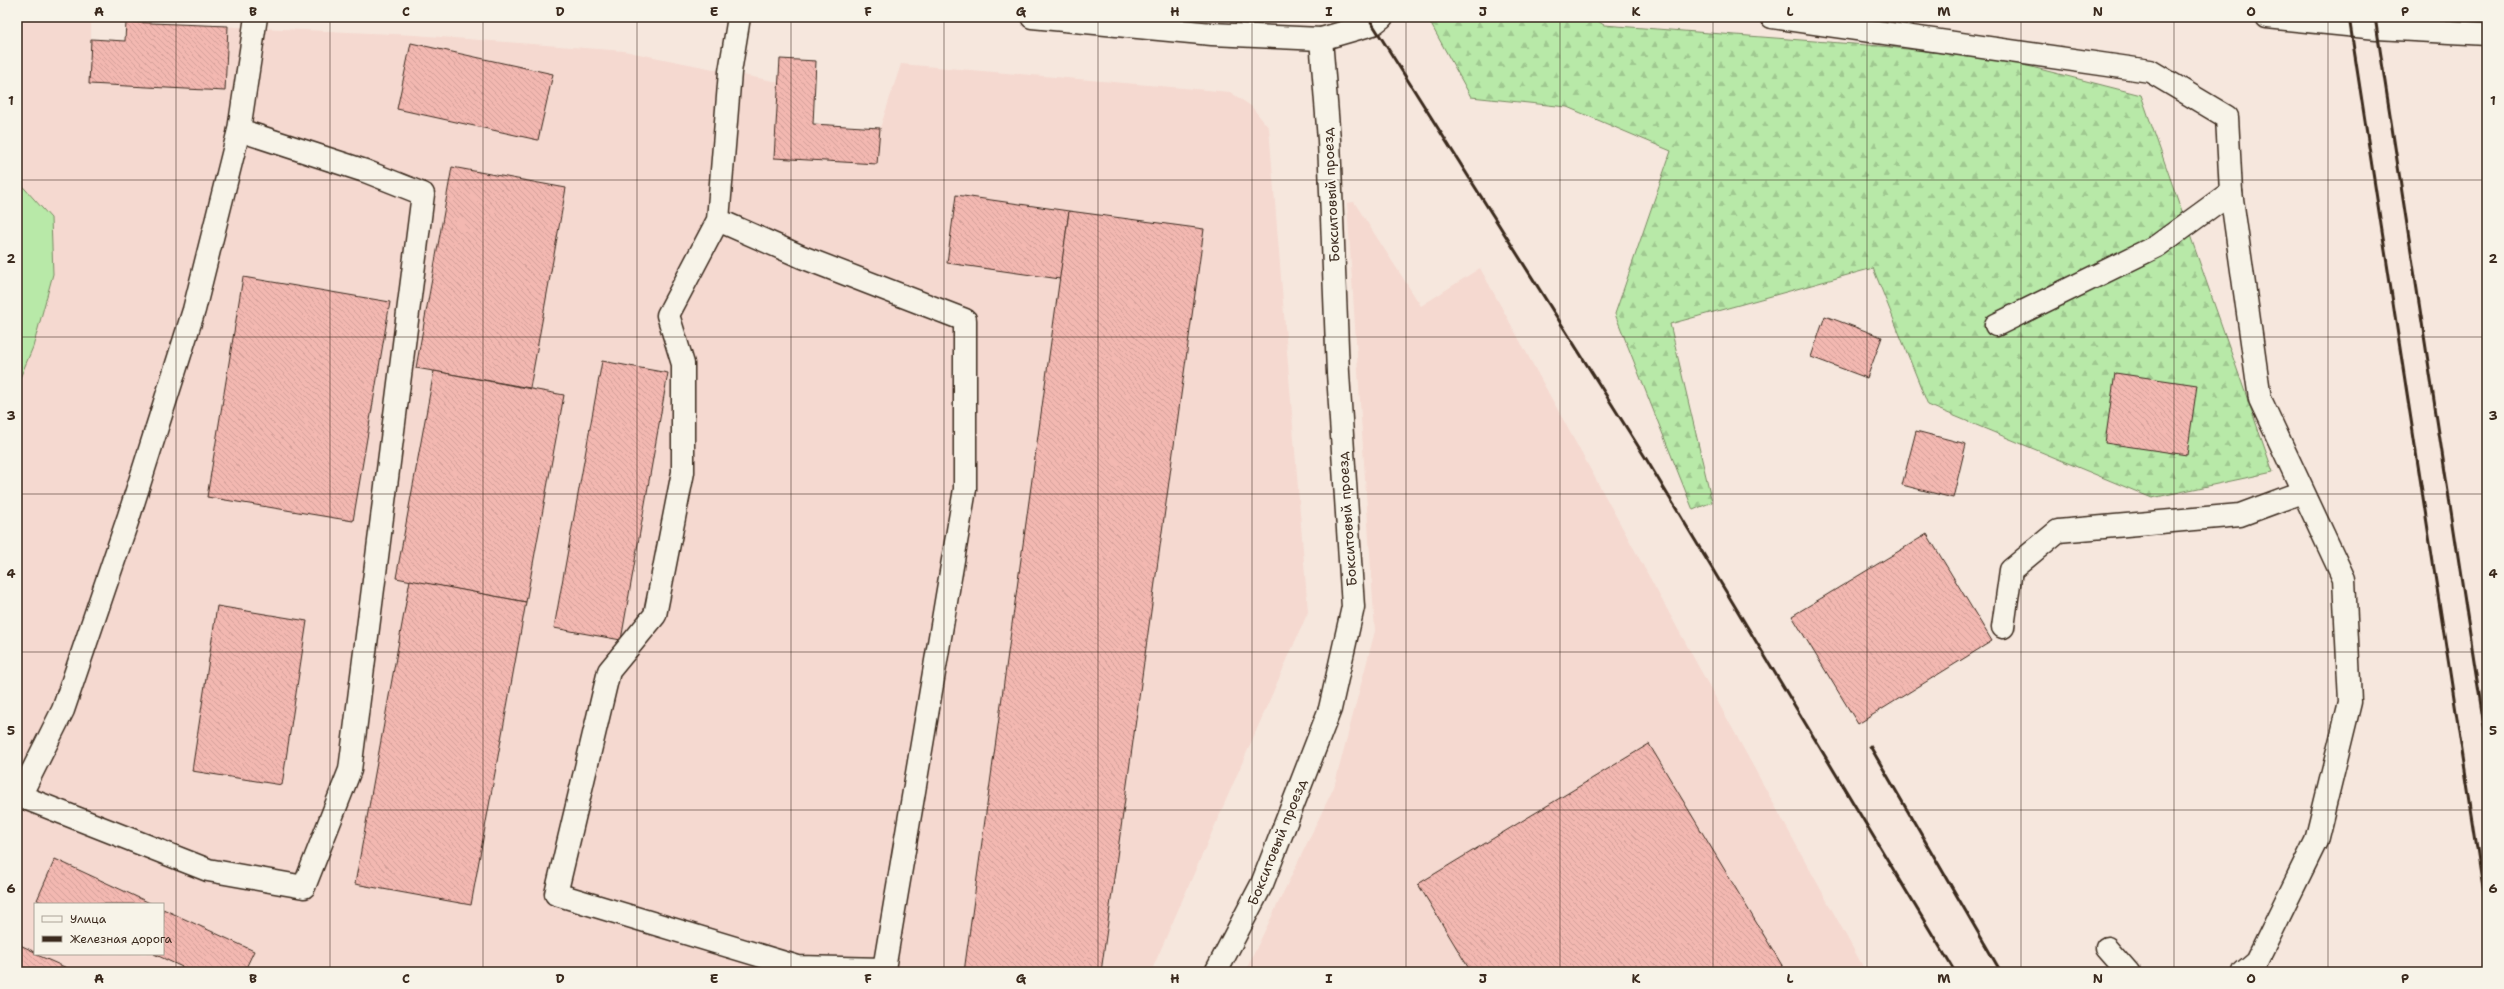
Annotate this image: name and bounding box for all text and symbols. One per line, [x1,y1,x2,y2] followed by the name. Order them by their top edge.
[94,3,104,20] text: A
[249,3,257,20] text: B
[402,3,410,20] text: C
[555,3,565,20] text: D
[710,3,719,20] text: E
[864,3,872,20] text: F
[1016,3,1027,20] text: G
[1170,3,1180,20] text: H
[1325,3,1333,20] text: I
[1479,3,1487,20] text: J
[1632,3,1641,20] text: K
[1786,3,1794,20] text: L
[1937,3,1951,20] text: M
[2093,3,2103,20] text: N
[2246,3,2256,20] text: O
[2401,3,2409,20] text: P
[8,92,14,109] text: 1
[2490,92,2496,109] text: 1
[1318,127,1344,263] street label: Бокситовый проезд
[6,250,16,267] text: 2
[2488,250,2498,267] text: 2
[6,407,16,424] text: 3
[2488,407,2498,424] text: 3
[1333,451,1361,587] street label: Бокситовый проезд
[6,565,16,582] text: 4
[2488,565,2498,582] text: 4
[7,722,15,739] text: 5
[2489,722,2497,739] text: 5
[1243,776,1311,908] street label: Бокситовый проезд
[6,880,16,897] text: 6
[2488,880,2498,897] text: 6
[34,903,164,955] legend
[70,911,107,927] text: Улица
[70,931,173,947] text: Железная дорога
[94,970,104,987] text: A
[249,970,257,987] text: B
[402,970,410,987] text: C
[555,970,565,987] text: D
[710,970,719,987] text: E
[864,970,872,987] text: F
[1016,970,1027,987] text: G
[1170,970,1180,987] text: H
[1325,970,1333,987] text: I
[1479,970,1487,987] text: J
[1632,970,1641,987] text: K
[1786,970,1794,987] text: L
[1937,970,1951,987] text: M
[2093,970,2103,987] text: N
[2246,970,2256,987] text: O
[2401,970,2409,987] text: P

